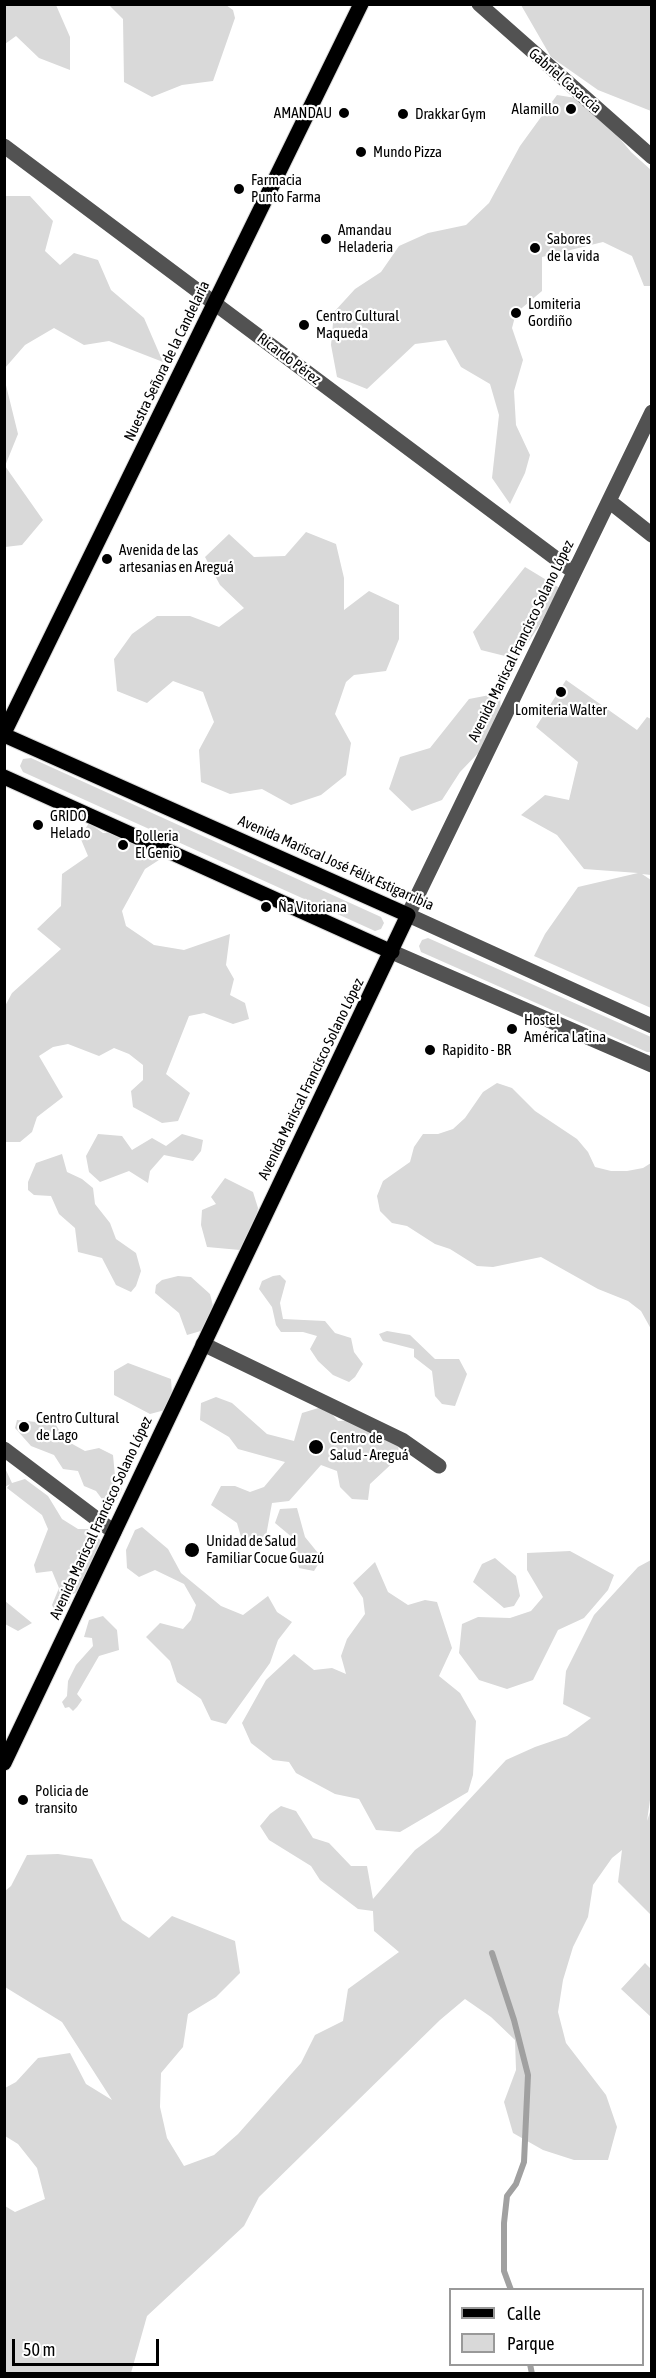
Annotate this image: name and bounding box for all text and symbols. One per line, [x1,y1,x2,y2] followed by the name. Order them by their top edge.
[525,45,605,117] street label: Gabriel Casaccia
[512,100,559,118] place label: Alamillo
[564,102,578,116] marker: Alamillo
[274,104,332,122] place label: AMANDAU
[415,105,486,123] place label: Drakkar Gym
[337,106,351,120] marker: AMANDAU
[396,107,410,121] marker: Drakkar Gym
[373,143,442,161] place label: Mundo Pizza
[354,145,368,159] marker: Mundo Pizza
[251,171,321,206] place label: Farmacia Punto Farma
[232,182,246,196] marker: Farmacia Punto Farma
[338,221,393,256] place label: Amandau Heladeria
[547,230,600,265] place label: Sabores de la vida
[319,232,333,246] marker: Amandau Heladeria
[528,241,542,255] marker: Sabores de la vida
[120,278,214,444] street label: Nuestra Señora de la Candelaria
[528,295,581,330] place label: Lomiteria Gordiño
[509,306,523,320] marker: Lomiteria Gordiño
[316,307,399,342] place label: Centro Cultural Maqueda
[297,318,311,332] marker: Centro Cultural Maqueda
[254,329,324,389] street label: Ricardo Pérez
[464,537,578,745] street label: Avenida Mariscal Francisco Solano López
[119,541,234,576] place label: Avenida de las artesanias en Areguá
[100,552,114,566] marker: Avenida de las artesanias en Areguá
[554,685,568,699] marker: Lomiteria Walter
[515,701,607,719] place label: Lomiteria Walter
[50,807,91,842] place label: GRIDO Helado
[235,812,437,914] street label: Avenida Mariscal José Félix Estigarribia
[31,818,45,832] marker: GRIDO Helado
[135,827,180,862] place label: Polleria El Genio
[116,838,130,852] marker: Polleria El Genio
[278,898,347,916] place label: Ña Vitoriana
[259,900,273,914] marker: Ña Vitoriana
[254,975,368,1183] street label: Avenida Mariscal Francisco Solano López
[524,1011,606,1046] place label: Hostel América Latina
[505,1022,519,1036] marker: Hostel América Latina
[442,1041,511,1059] place label: Rapidito - BR
[423,1043,437,1057] marker: Rapidito - BR
[36,1409,119,1444] place label: Centro Cultural de Lago
[46,1414,156,1622] street label: Avenida Mariscal Francisco Solano López
[17,1420,31,1434] marker: Centro Cultural de Lago
[330,1429,409,1464] place label: Centro de Salud - Areguá
[307,1438,325,1456] marker: Centro de Salud - Areguá
[206,1532,324,1567] place label: Unidad de Salud Familiar Cocue Guazú
[183,1541,201,1559] marker: Unidad de Salud Familiar Cocue Guazú
[35,1782,89,1817] place label: Policia de transito
[16,1793,30,1807] marker: Policia de transito
[449,2288,644,2366] legend
[507,2303,541,2324] text: Calle
[15,2327,162,2365] scale bar
[507,2333,555,2354] text: Parque
[23,2339,55,2360] text: 50 m

